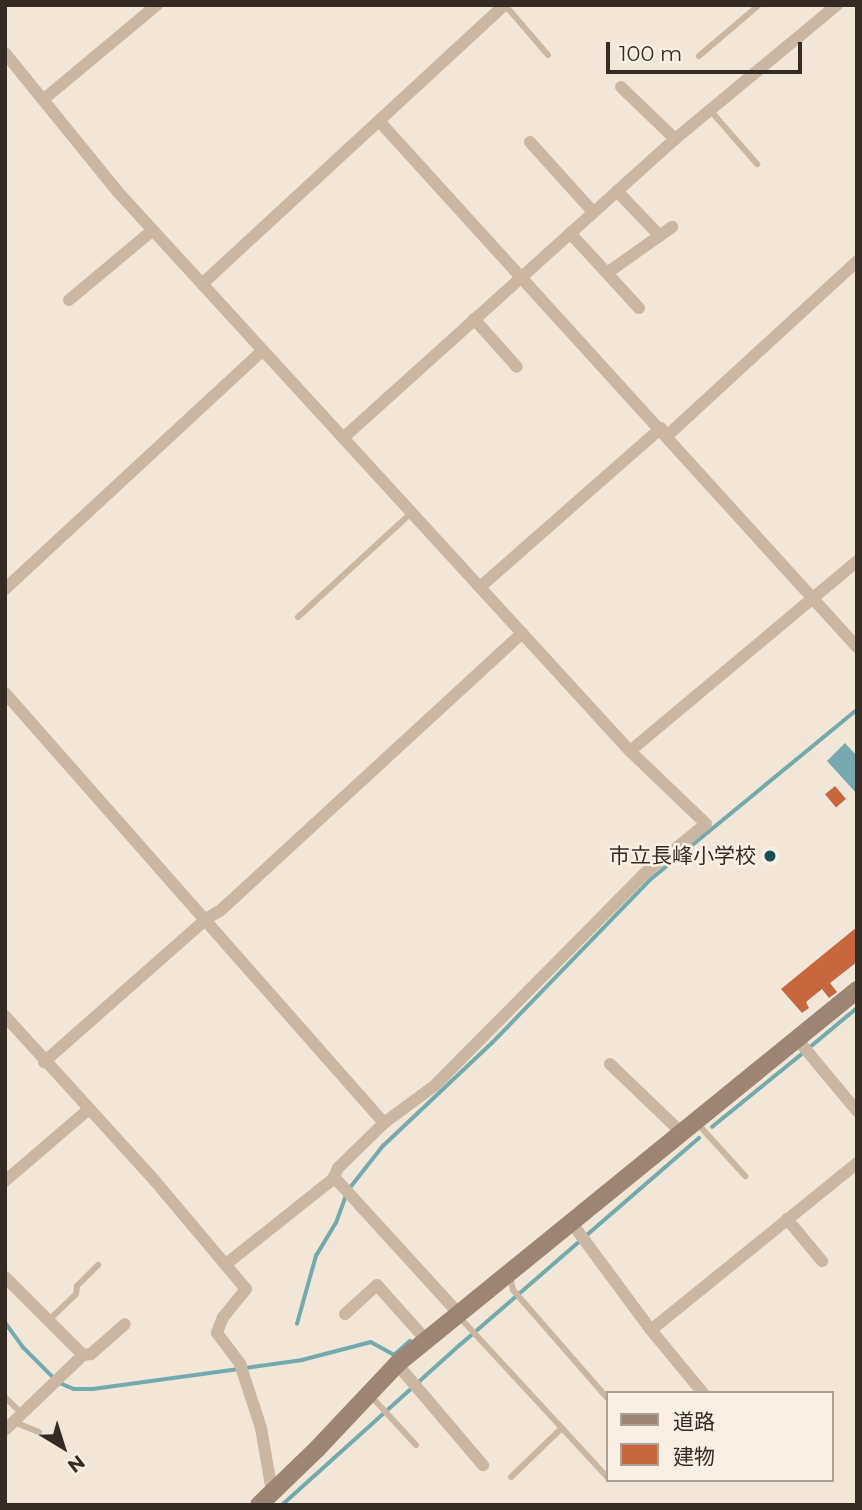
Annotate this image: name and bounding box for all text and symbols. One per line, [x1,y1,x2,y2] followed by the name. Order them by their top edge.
[610,28,806,72] scale bar
[619,41,682,66] text: 100 m
[609,843,756,869] place label: 市立長峰小学校
[762,848,778,864] marker: 市立長峰小学校
[606,1391,834,1482] legend
[673,1409,715,1434] text: 道路
[28,1412,98,1482] north arrow
[673,1444,715,1469] text: 建物
[63,1450,89,1478] text: N

